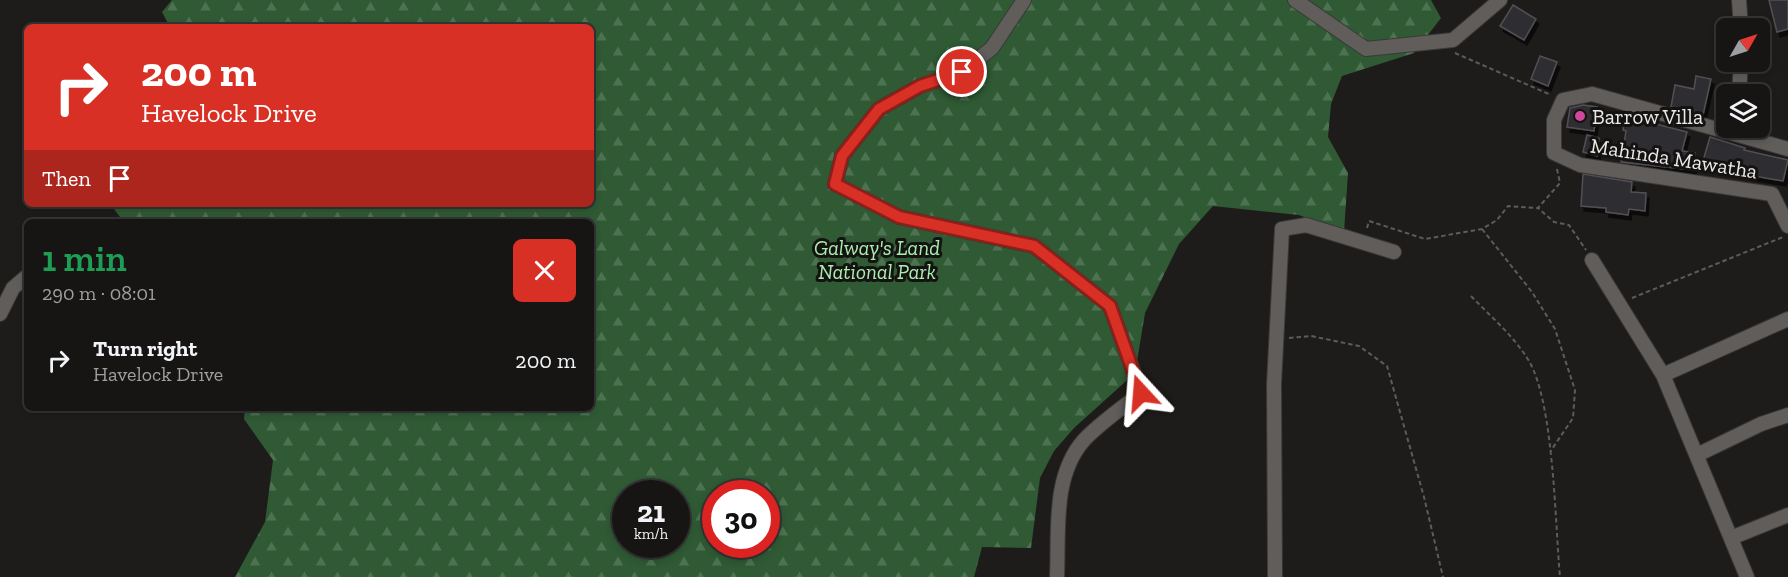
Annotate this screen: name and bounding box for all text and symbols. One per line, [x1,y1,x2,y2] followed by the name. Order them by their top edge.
[1716,18,1770,72] north arrow
[1716,18,1770,138] map controls
[141,46,257,97] text: 200 m
[936,46,987,97] pin
[42,48,120,126] icon: right
[945,55,978,88] icon: arrive
[1716,84,1770,138] button: layers
[141,97,317,129] text: Havelock Drive
[1592,104,1703,129] place label: Barrow Villa
[1573,109,1587,123] marker: Barrow Villa
[1589,132,1759,184] street label: Mahinda Mawatha
[103,162,136,195] icon: arrive
[42,165,91,192] text: Then
[814,235,940,284] park label: Galway's Land National Park
[42,237,127,280] text: 1 min
[513,239,576,302] button: close
[42,281,156,305] text: 290 m · 08:01
[93,335,197,362] text: Turn right
[42,344,75,377] icon: right
[515,347,576,374] text: 200 m
[1109,361,1173,425] position arrow
[93,362,223,386] text: Havelock Drive
[702,480,780,558] speed limit sign: 30
[637,494,665,530] text: 21
[634,525,668,543] text: km/h

